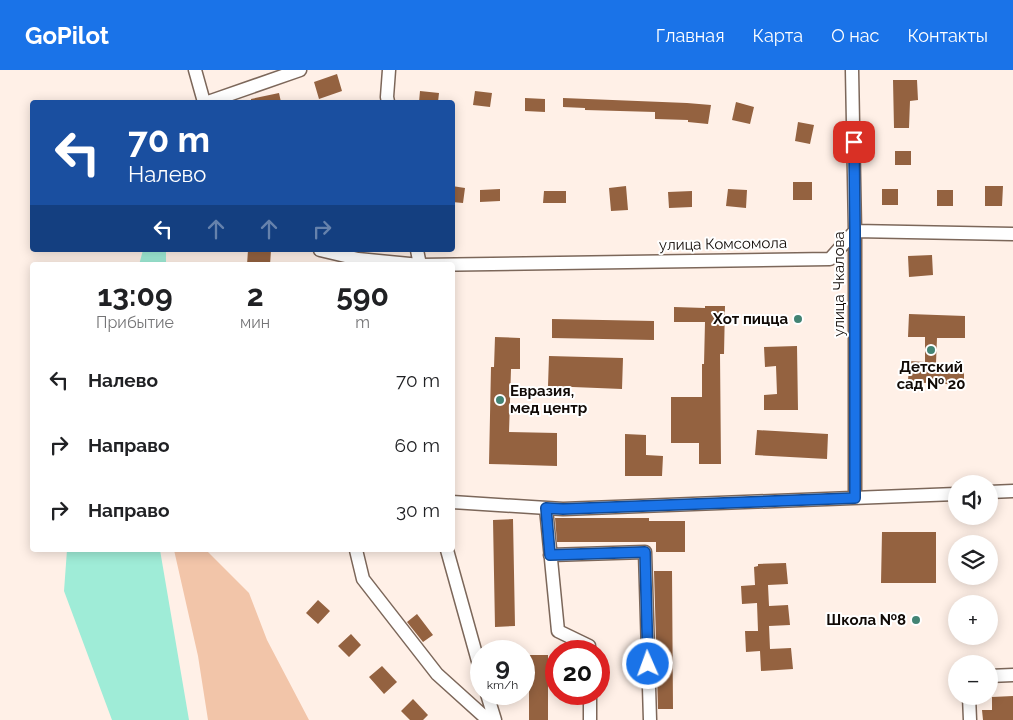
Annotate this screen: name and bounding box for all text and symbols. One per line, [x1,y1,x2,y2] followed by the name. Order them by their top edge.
[25,21,109,50] text: GoPilot
[656,25,724,46] text: Главная
[752,25,803,46] text: Карта
[831,25,879,46] text: О нас
[907,25,988,46] text: Контакты
[128,119,210,160] text: 70 m
[45,120,110,185] icon: left
[833,121,875,163] pin
[840,128,868,156] icon: arrive
[128,161,206,187] text: Налево
[149,215,177,243] icon: left
[202,215,230,243] icon: ahead
[255,215,283,243] icon: ahead
[308,215,336,243] icon: right
[830,231,848,337] street label: улица Чкалова
[659,234,787,254] street label: улица Комсомола
[98,278,173,313] text: 13:09
[247,278,264,313] text: 2
[336,278,389,313] text: 590
[712,310,788,328] place label: Хот пицца
[96,313,174,332] text: Прибытие
[240,313,270,332] text: мин
[355,313,370,332] text: m
[792,313,804,325] marker: Хот пицца
[925,344,937,356] marker: Детский сад № 20
[897,358,965,393] place label: Детский сад № 20
[45,366,73,394] icon: left
[88,369,158,391] text: Налево
[396,369,440,391] text: 70 m
[510,382,588,417] place label: Евразия, мед центр
[494,394,506,406] marker: Евразия, мед центр
[45,431,73,459] icon: right
[88,434,169,456] text: Направо
[395,434,440,456] text: 60 m
[948,475,998,705] map controls
[948,475,998,525] button: sound
[45,496,73,524] icon: right
[88,499,169,521] text: Направо
[396,499,440,521] text: 30 m
[948,535,998,585] button: layers
[948,595,998,645] button: +
[826,611,906,629] place label: Школа №8
[910,614,922,626] marker: Школа №8
[621,637,673,689] position arrow
[545,640,610,705] speed limit sign: 20
[495,651,510,681] text: 9
[948,655,998,705] button: −
[487,678,518,692] text: km/h

